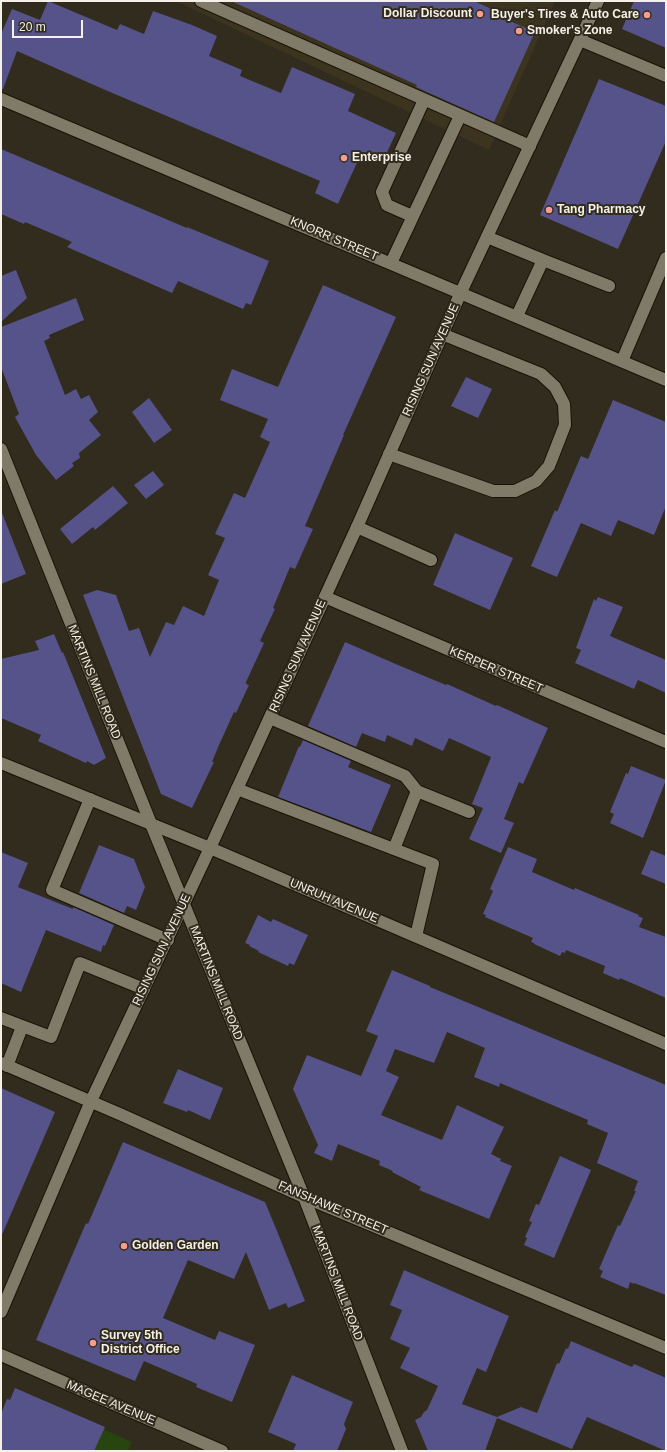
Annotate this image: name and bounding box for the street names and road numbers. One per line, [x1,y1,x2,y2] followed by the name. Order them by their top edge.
[288,214,380,264] street label: KNORR STREET
[400,301,462,419] street label: RISING SUN AVENUE
[267,597,329,715] street label: RISING SUN AVENUE
[65,623,123,741] street label: MARTINS MILL ROAD
[447,644,545,696] street label: KERPER STREET
[287,876,381,926] street label: UNRUH AVENUE
[130,892,194,1008] street label: RISING SUN AVENUE
[187,924,245,1042] street label: MARTINS MILL ROAD
[276,1178,390,1238] street label: FANSHAWE STREET
[308,1224,366,1342] street label: MARTINS MILL ROAD
[64,1378,158,1428] street label: MAGEE AVENUE

